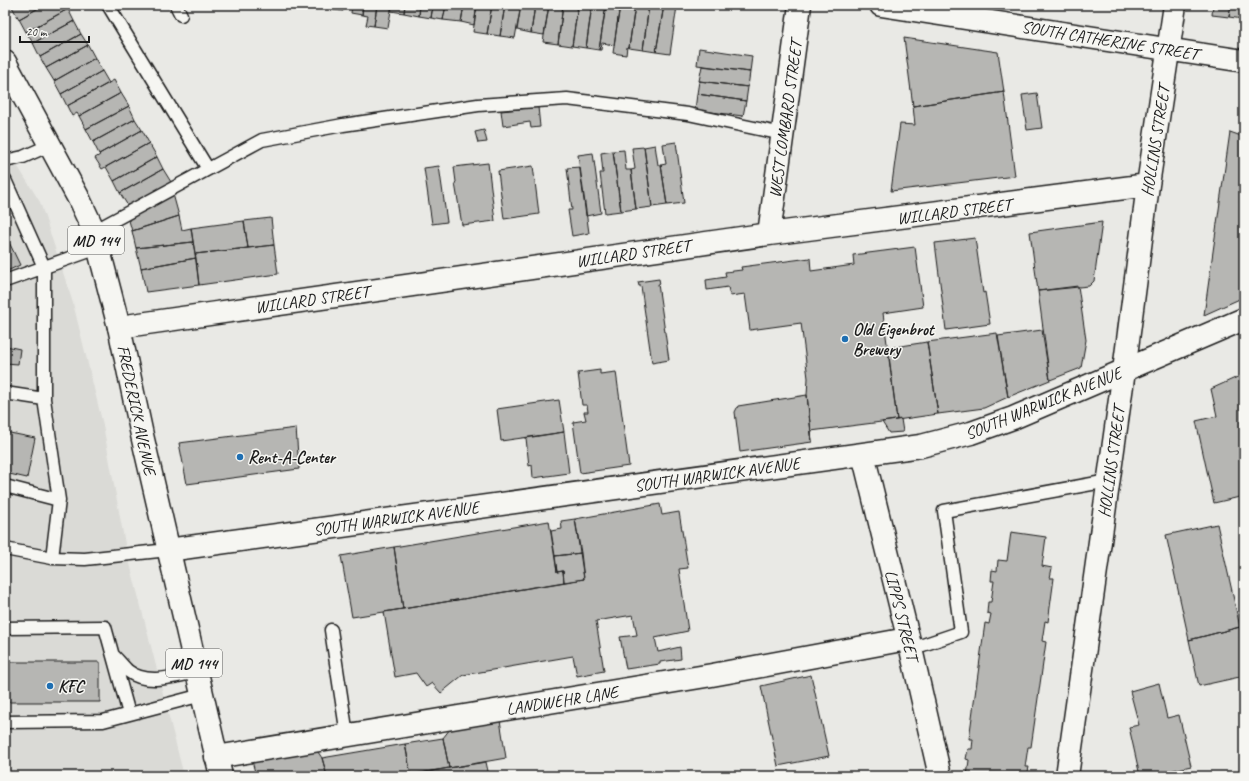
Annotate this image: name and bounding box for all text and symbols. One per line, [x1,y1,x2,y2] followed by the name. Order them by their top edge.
[1020,16,1204,65] street label: SOUTH CATHERINE STREET
[20,18,89,44] scale bar
[26,24,48,40] text: 20 m
[764,35,807,199] street label: WEST LOMBARD STREET
[1136,80,1175,198] street label: HOLLINS STREET
[896,194,1016,229] street label: WILLARD STREET
[68,226,124,254] road number: MD 144
[575,235,696,272] street label: WILLARD STREET
[254,281,375,318] street label: WILLARD STREET
[853,319,936,360] place label: Old Eigenbrot Brewery
[840,334,850,344] marker: Old Eigenbrot Brewery
[112,343,161,479] street label: FREDERICK AVENUE
[962,361,1127,444] street label: SOUTH WARWICK AVENUE
[1093,401,1130,519] street label: HOLLINS STREET
[248,447,337,468] place label: Rent-A-Center
[235,452,245,462] marker: Rent-A-Center
[633,452,804,497] street label: SOUTH WARWICK AVENUE
[312,496,483,541] street label: SOUTH WARWICK AVENUE
[880,568,924,666] street label: LIPPS STREET
[166,649,222,677] road number: MD 144
[58,676,86,697] place label: KFC
[45,681,55,691] marker: KFC
[505,681,621,720] street label: LANDWEHR LANE

